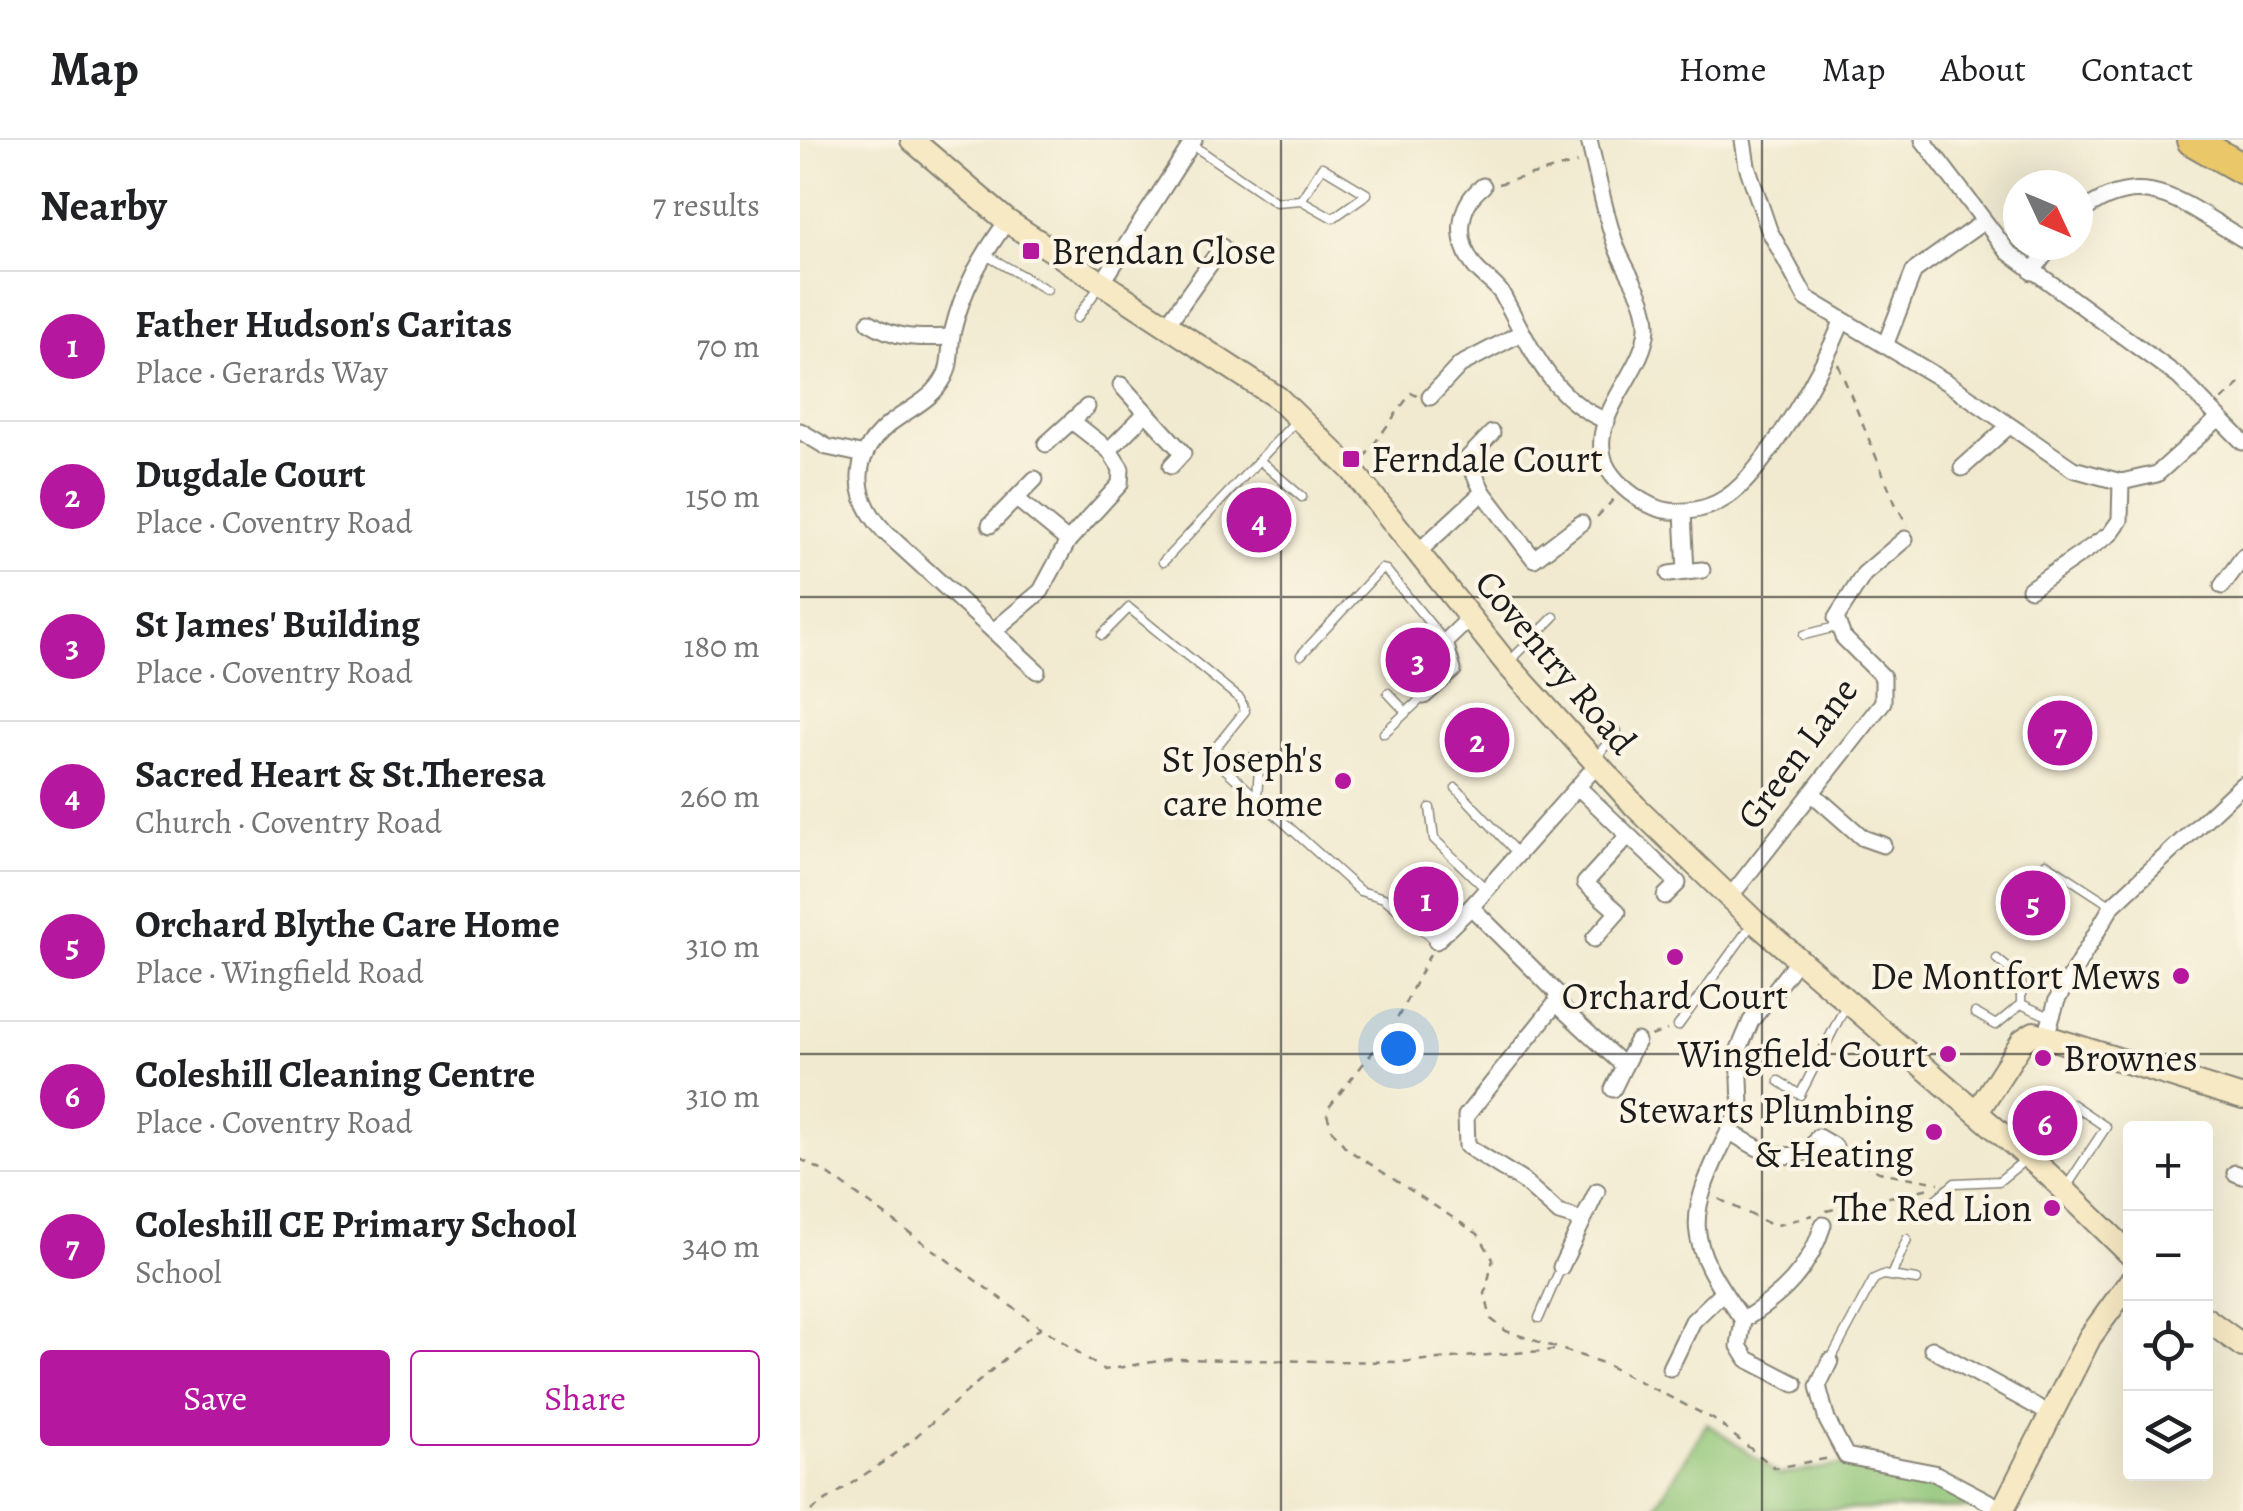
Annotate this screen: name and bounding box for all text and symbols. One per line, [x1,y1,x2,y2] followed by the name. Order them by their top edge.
[50,36,139,102] text: Map
[1678,45,1766,93] text: Home
[1821,45,1885,93] text: Map
[1940,45,2026,93] text: About
[2081,45,2193,93] text: Contact
[2003,170,2093,260] north arrow
[40,177,167,234] text: Nearby
[653,183,760,227] text: 7 results
[1051,225,1276,277] place label: Brendan Close
[1020,240,1042,262] marker: Brendan Close
[135,298,512,350] text: Father Hudson's Caritas
[67,324,78,368] text: 1
[697,324,760,368] text: 70 m
[135,350,388,394] text: Place · Gerards Way
[1371,433,1603,485] place label: Ferndale Court
[135,448,366,500] text: Dugdale Court
[1340,448,1362,470] marker: Ferndale Court
[65,474,80,518] text: 2
[685,474,760,518] text: 150 m
[1226,482,1292,558] pin: 4
[135,500,413,544] text: Place · Coventry Road
[1463,558,1649,766] street label: Coventry Road
[135,598,420,650] text: St James' Building
[1386,622,1450,698] pin: 3
[66,624,79,668] text: 3
[684,624,760,668] text: 180 m
[135,650,413,694] text: Place · Coventry Road
[1724,667,1870,839] street label: Green Lane
[2028,696,2092,770] pin: 7
[1444,702,1510,778] pin: 2
[1161,733,1323,829] place label: St Joseph's care home
[135,748,546,800] text: Sacred Heart & St.Theresa
[1332,770,1354,792] marker: St Joseph's care home
[65,774,80,818] text: 4
[680,774,760,818] text: 260 m
[135,800,442,844] text: Church · Coventry Road
[1394,862,1458,936] pin: 1
[2000,866,2066,940] pin: 5
[135,898,560,950] text: Orchard Blythe Care Home
[66,924,79,968] text: 5
[686,924,760,968] text: 310 m
[1664,946,1686,968] marker: Orchard Court
[135,950,424,994] text: Place · Wingfield Road
[1870,950,2161,1002] place label: De Montfort Mews
[2170,965,2192,987] marker: De Montfort Mews
[1562,970,1788,1022] place label: Orchard Court
[1373,1023,1424,1074] your location
[1677,1028,1928,1080] place label: Wingfield Court
[2063,1032,2198,1084] place label: Brownes
[1937,1043,1959,1065] marker: Wingfield Court
[2032,1047,2054,1069] marker: Brownes
[135,1048,535,1100] text: Coleshill Cleaning Centre
[65,1074,80,1118] text: 6
[686,1074,760,1118] text: 310 m
[1618,1084,1914,1180] place label: Stewarts Plumbing & Heating
[2012,1086,2078,1160] pin: 6
[135,1100,413,1144] text: Place · Coventry Road
[1923,1121,1945,1143] marker: Stewarts Plumbing & Heating
[2123,1121,2213,1481] map controls
[2123,1121,2213,1211] button: +
[1833,1182,2032,1234] place label: The Red Lion
[2041,1197,2063,1219] marker: The Red Lion
[135,1198,577,1250] text: Coleshill CE Primary School
[2123,1211,2213,1301] button: −
[66,1224,79,1268] text: 7
[682,1224,760,1268] text: 340 m
[135,1250,222,1294] text: School
[2123,1301,2213,1391] button: locate
[40,1350,390,1446] button: Save
[410,1350,760,1446] button: Share
[2123,1391,2213,1481] button: layers

